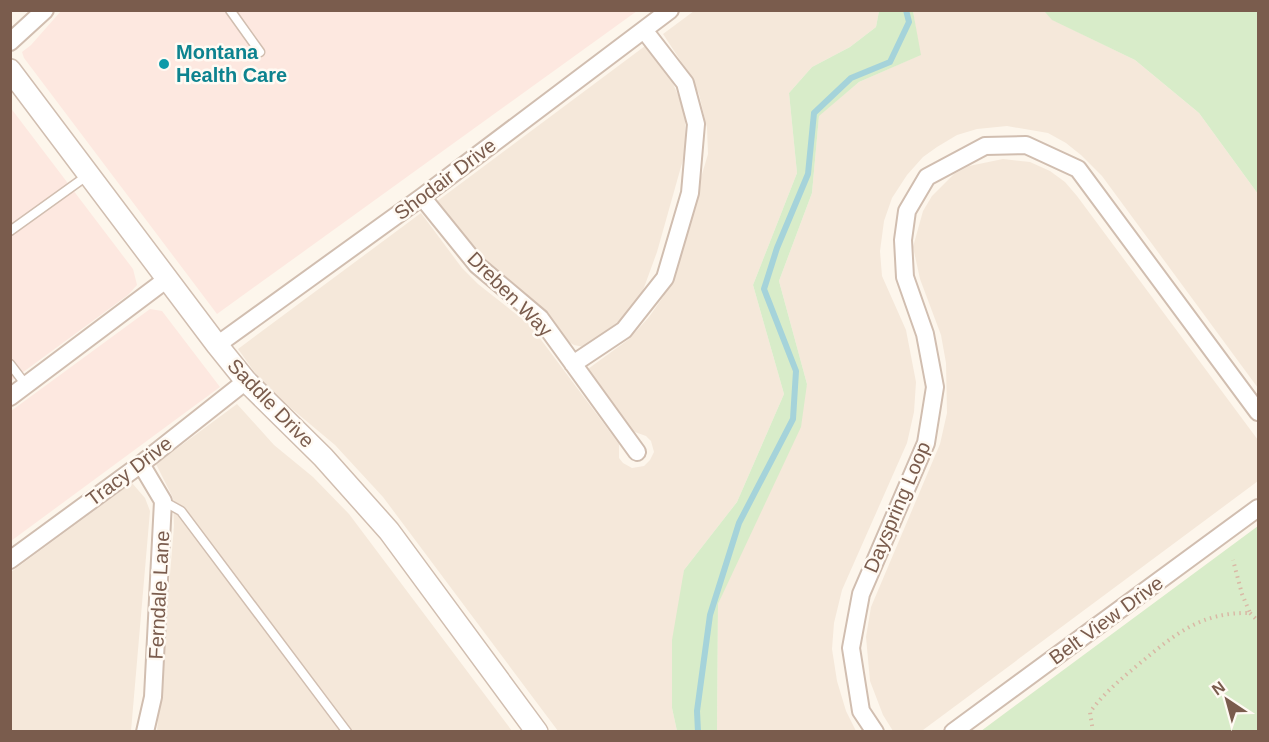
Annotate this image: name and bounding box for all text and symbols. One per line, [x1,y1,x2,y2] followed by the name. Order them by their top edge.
[176,41,287,86] place label: Montana Health Care
[157,57,171,71] marker: Montana Health Care
[390,134,500,224] street label: Shodair Drive
[463,247,557,341] street label: Dreben Way
[223,354,319,452] street label: Saddle Drive
[82,432,176,510] street label: Tracy Drive
[860,438,934,576] street label: Dayspring Loop
[145,530,173,660] street label: Ferndale Lane
[1045,571,1167,669] street label: Belt View Drive
[1197,670,1257,730] north arrow
[1209,678,1228,699] text: N

